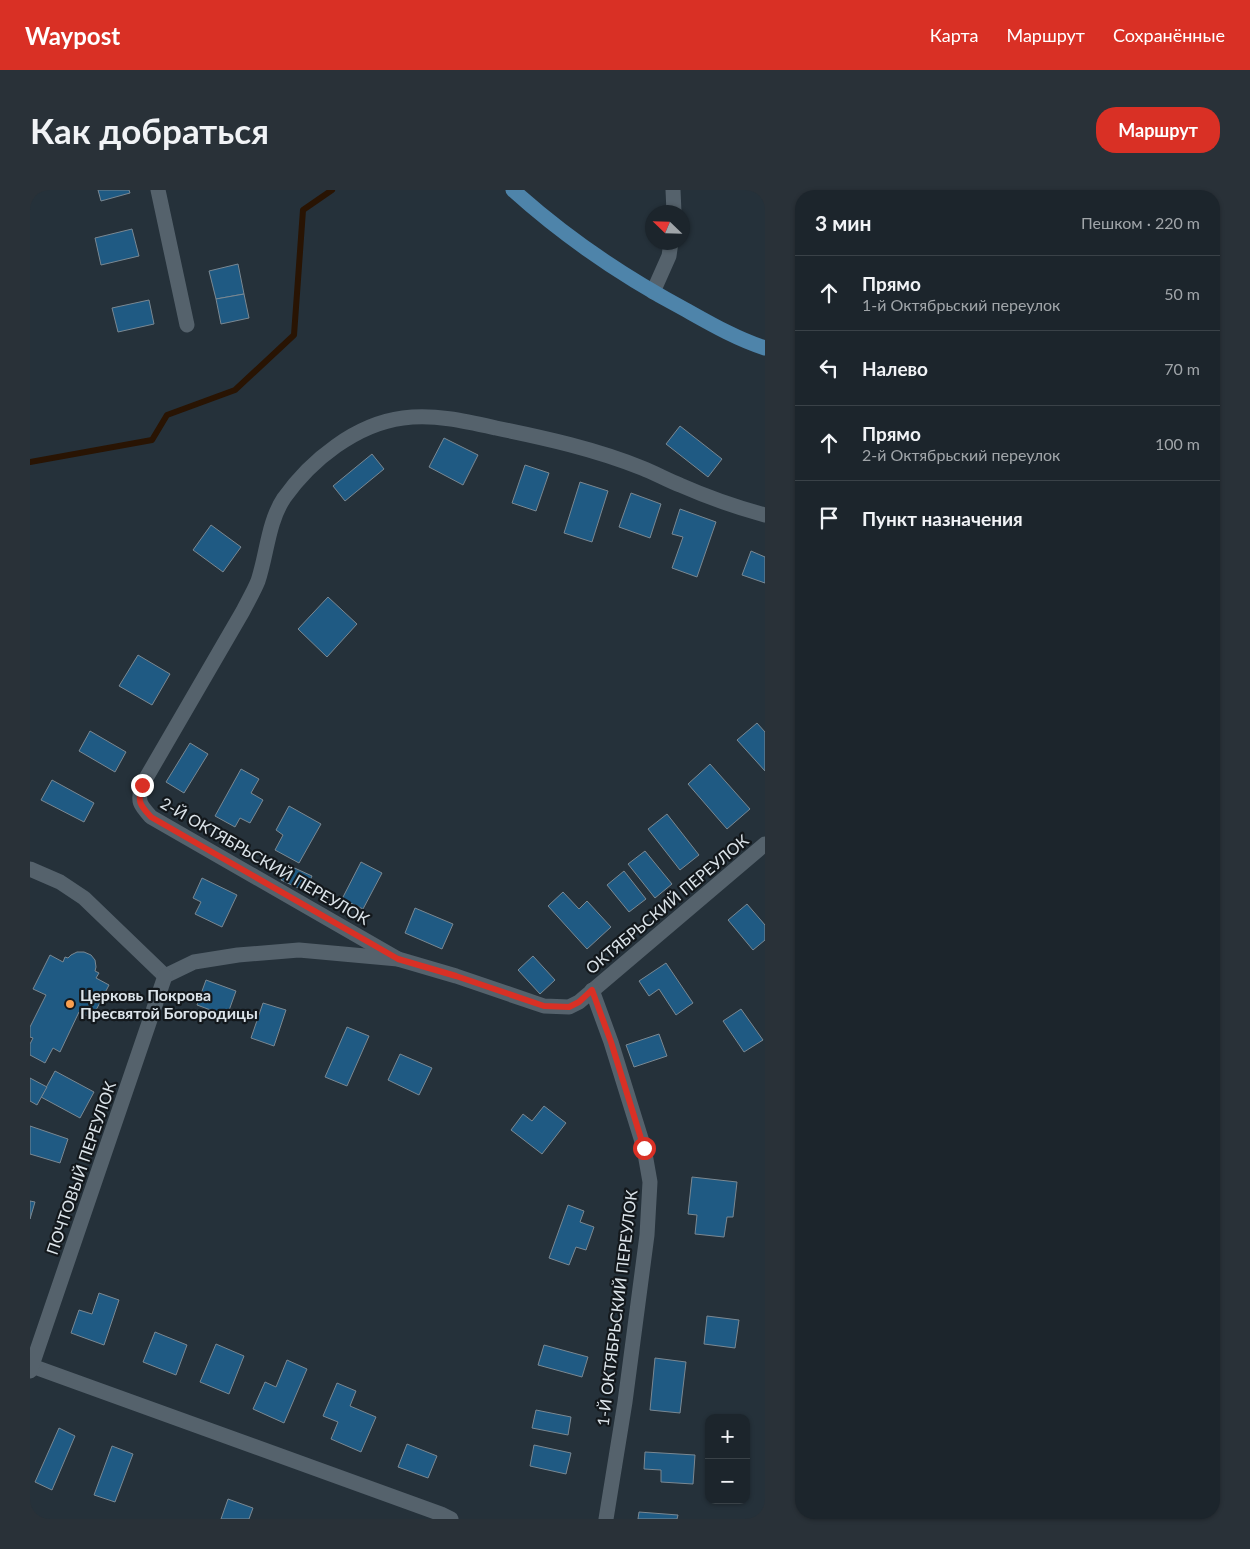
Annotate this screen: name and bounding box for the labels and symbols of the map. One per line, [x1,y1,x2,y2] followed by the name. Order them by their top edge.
[645,205,690,250] north arrow
[131,774,154,797] route end
[158,793,373,928] street label: 2-Й ОКТЯБРЬСКИЙ ПЕРЕУЛОК
[582,830,752,977] street label: ОКТЯБРЬСКИЙ ПЕРЕУЛОК
[80,985,258,1022] place label: Церковь Покрова Пресвятой Богородицы
[64,998,76,1010] marker: Церковь Покрова Пресвятой Богородицы
[42,1078,119,1257] street label: ПОЧТОВЫЙ ПЕРЕУЛОК
[633,1137,656,1160] route start
[593,1188,640,1427] street label: 1-Й ОКТЯБРЬСКИЙ ПЕРЕУЛОК

